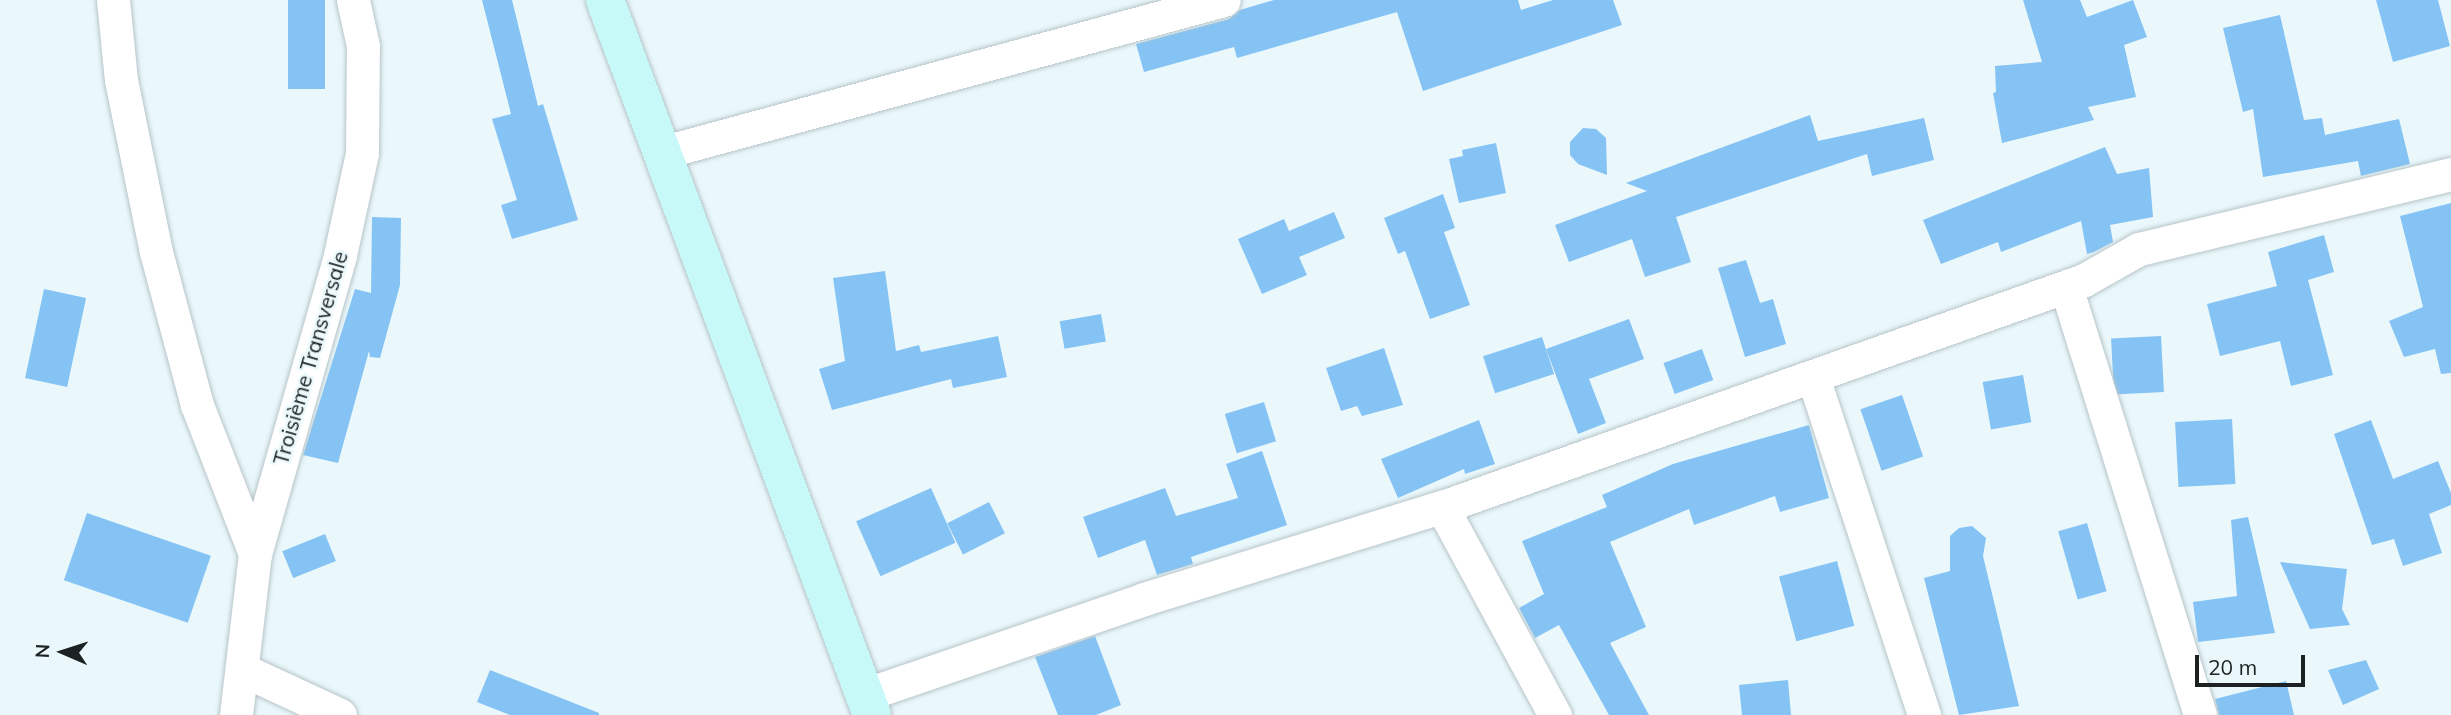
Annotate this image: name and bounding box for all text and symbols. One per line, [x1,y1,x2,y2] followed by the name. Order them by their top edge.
[267,248,353,468] street label: Troisième Transversale
[28,617,98,687] north arrow
[2199,642,2309,686] scale bar
[30,643,54,659] text: N
[2208,654,2257,680] text: 20 m

